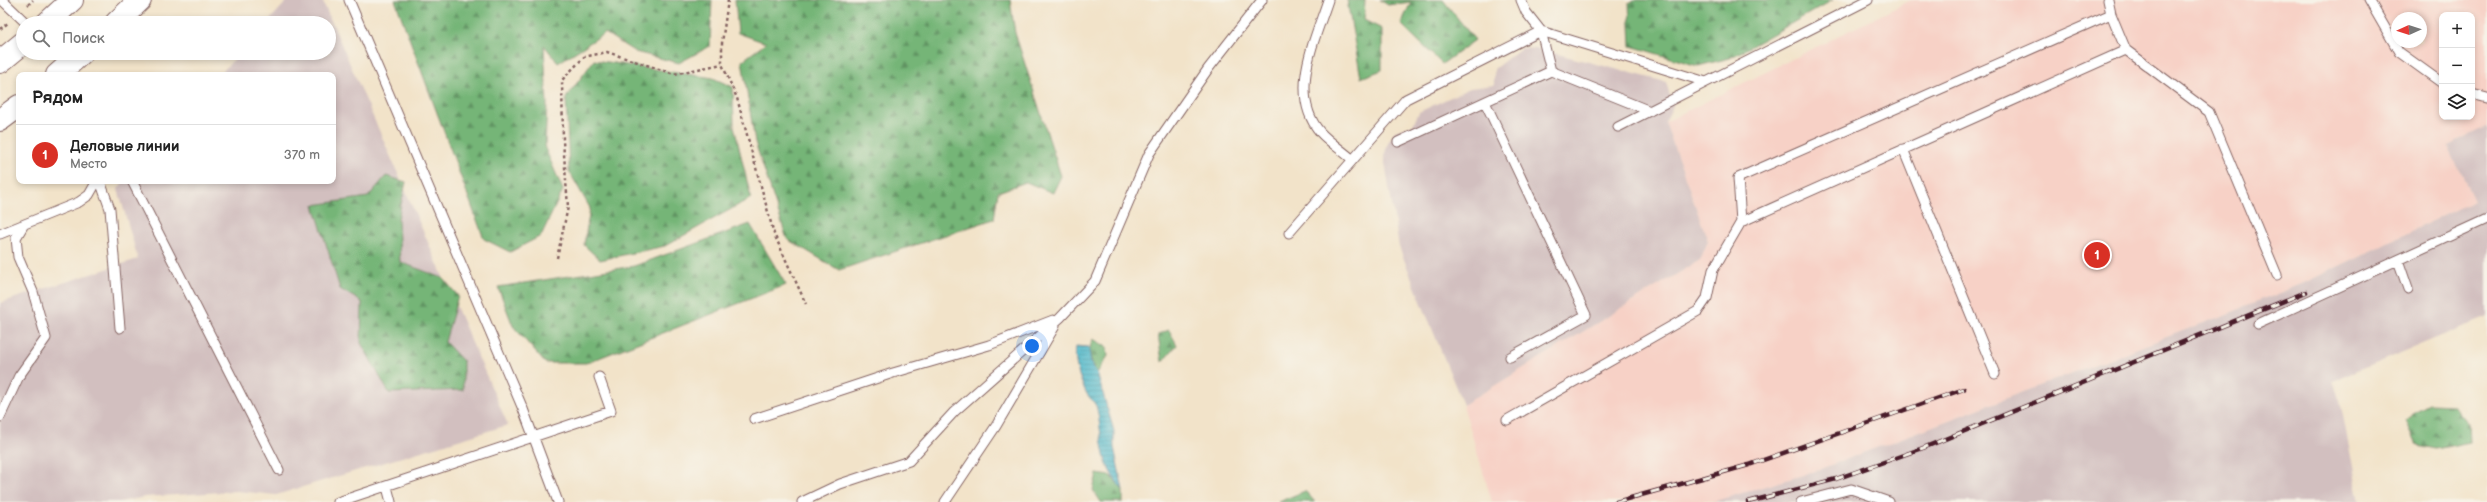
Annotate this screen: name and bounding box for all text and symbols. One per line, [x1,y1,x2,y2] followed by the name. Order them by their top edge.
[2391,12,2427,48] north arrow
[2439,12,2475,120] map controls
[2439,12,2475,48] button: +
[16,16,336,60] search box
[30,27,52,49] icon: search
[62,29,105,48] text: Поиск
[2439,48,2475,84] button: −
[2439,84,2475,120] button: layers
[32,88,83,108] text: Рядом
[70,137,179,156] text: Деловые линии
[42,147,48,163] text: 1
[284,147,320,163] text: 370 m
[70,156,107,172] text: Место
[2084,240,2110,270] pin: 1
[1022,336,1042,356] your location

